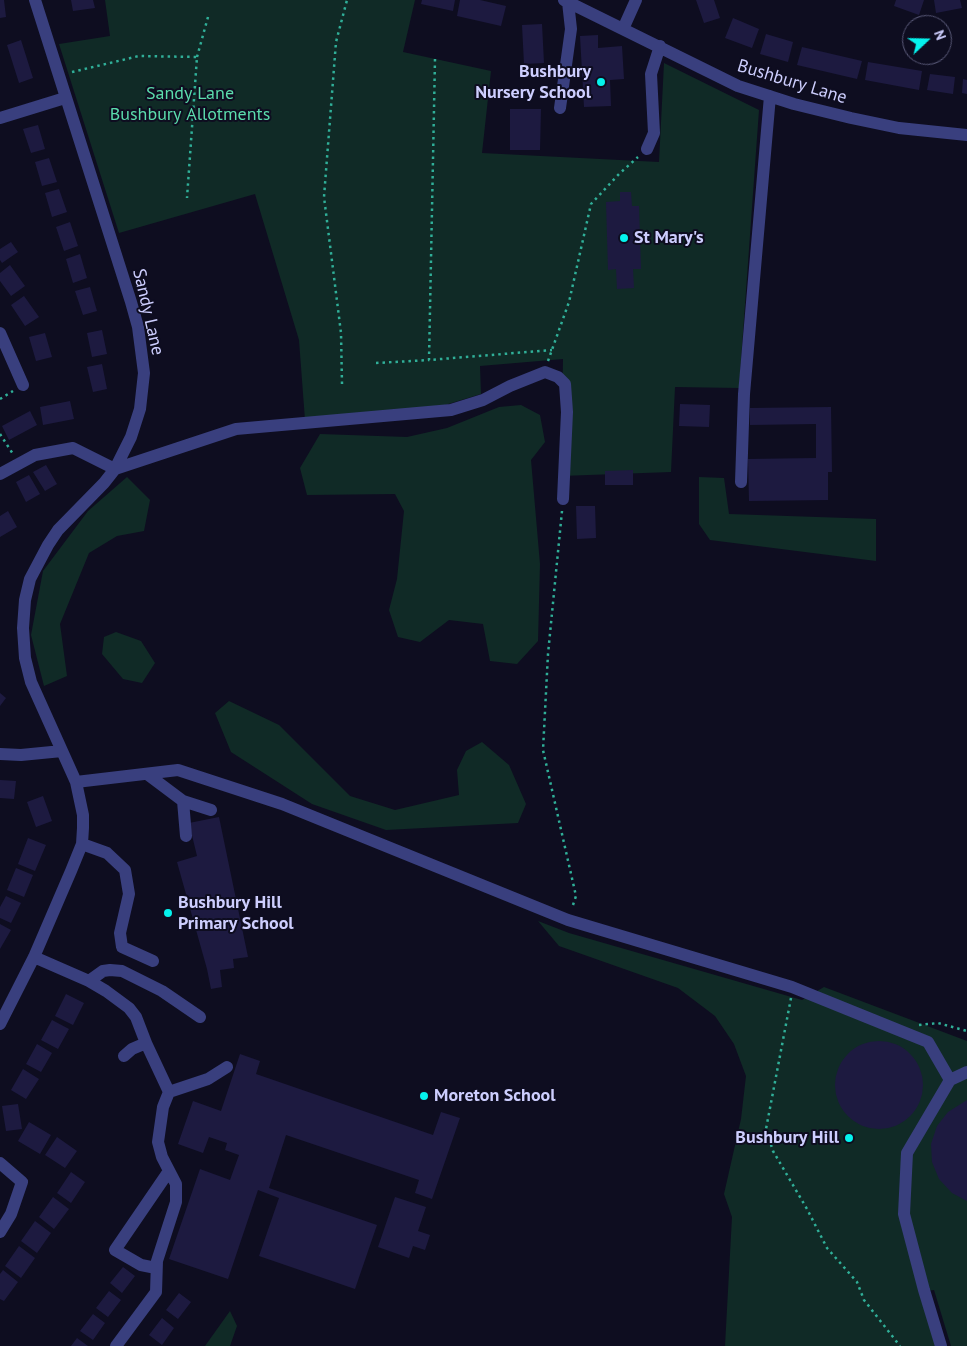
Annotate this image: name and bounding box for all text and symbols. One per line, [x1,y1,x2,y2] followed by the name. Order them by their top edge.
[902,15,952,65] north arrow
[930,27,950,42] text: N
[735,55,849,109] street label: Bushbury Lane
[475,61,591,104] place label: Bushbury Nursery School
[595,76,607,88] marker: Bushbury Nursery School
[110,83,270,126] park label: Sandy Lane Bushbury Allotments
[634,227,703,249] place label: St Mary's
[618,232,630,244] marker: St Mary's
[128,267,168,357] street label: Sandy Lane
[178,892,294,934] place label: Bushbury Hill Primary School
[162,907,174,919] marker: Bushbury Hill Primary School
[434,1085,556,1107] place label: Moreton School
[418,1090,430,1102] marker: Moreton School
[735,1127,839,1149] place label: Bushbury Hill
[843,1132,855,1144] marker: Bushbury Hill

